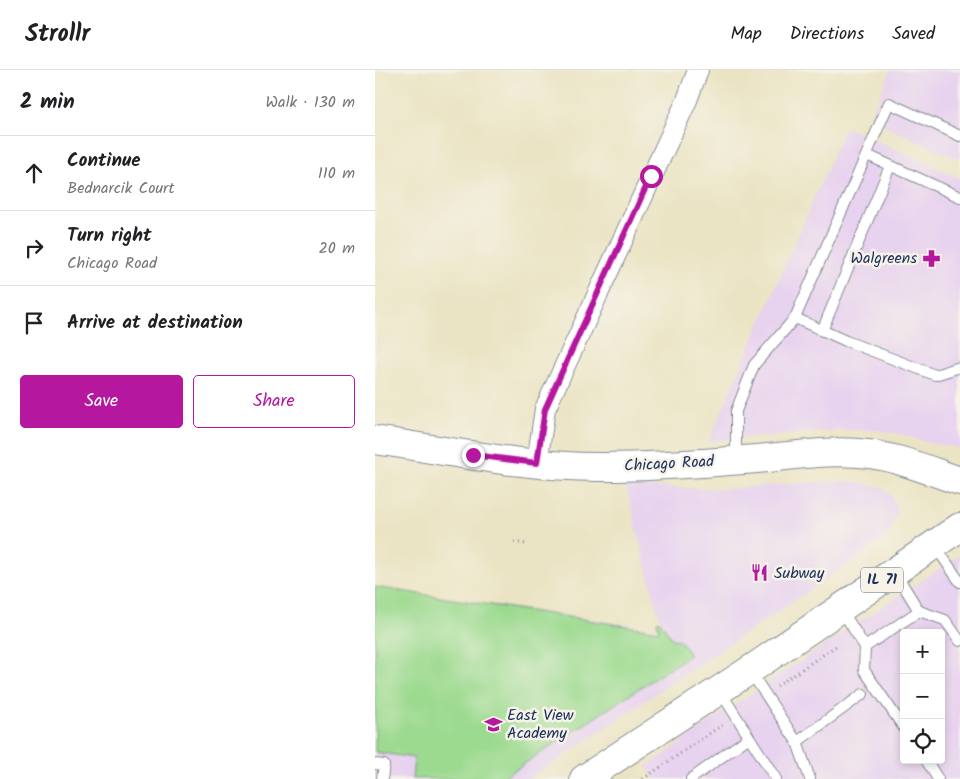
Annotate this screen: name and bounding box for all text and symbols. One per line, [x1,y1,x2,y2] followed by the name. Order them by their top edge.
[25,15,90,54] text: Strollr
[730,20,762,49] text: Map
[790,20,864,49] text: Directions
[892,20,935,49] text: Saved
[20,86,75,119] text: 2 min
[266,90,355,115] text: Walk · 130 m
[67,146,140,176] text: Continue
[20,159,48,187] icon: ahead
[318,161,355,186] text: 110 m
[640,165,663,188] route start
[67,176,175,201] text: Bednarcik Court
[67,221,152,251] text: Turn right
[20,234,48,262] icon: right
[319,236,355,261] text: 20 m
[850,246,917,271] place label: Walgreens
[921,248,941,268] pharmacy icon: Walgreens
[67,251,157,276] text: Chicago Road
[67,308,243,338] text: Arrive at destination
[20,309,48,337] icon: arrive
[20,375,183,428] button: Save
[193,375,355,428] button: Share
[462,444,485,467] route end
[623,449,716,479] street label: Chicago Road
[774,561,825,586] place label: Subway
[750,563,770,583] restaurant icon: Subway
[861,568,903,592] road number: IL 71
[900,629,945,764] map controls
[900,629,945,674] button: +
[900,674,945,719] button: −
[507,703,574,746] place label: East View Academy
[483,714,503,734] school or university icon: East View Academy
[900,719,945,764] button: locate

